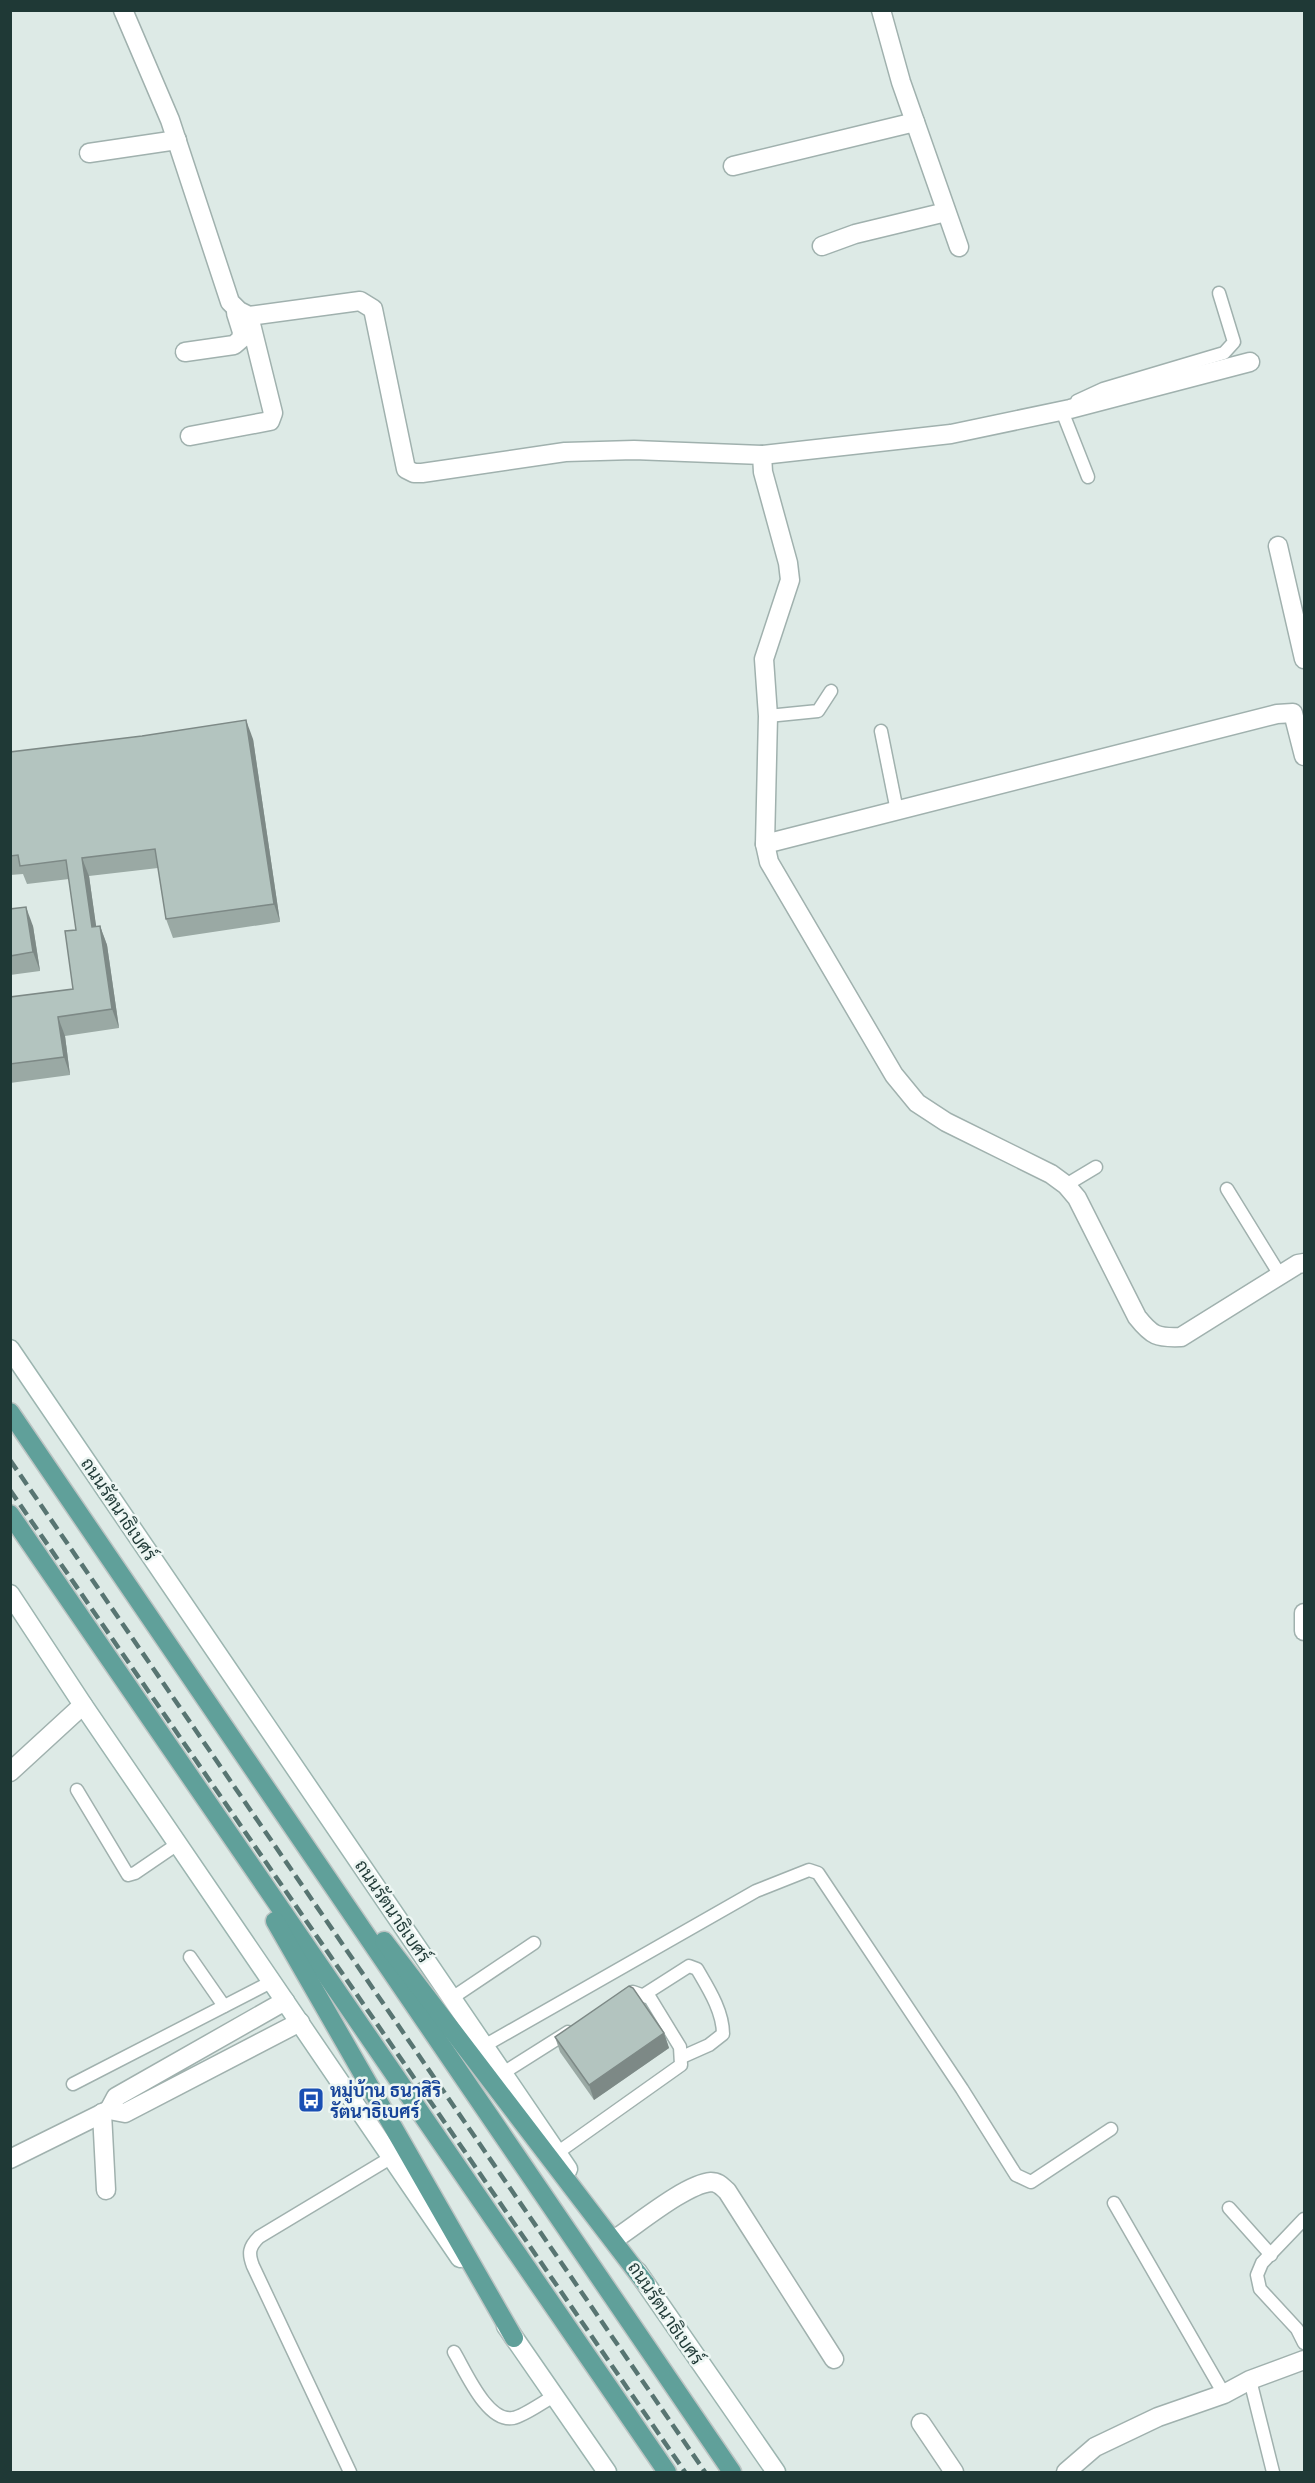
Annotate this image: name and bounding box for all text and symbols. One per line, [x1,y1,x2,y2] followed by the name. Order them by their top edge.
[77,1452,163,1565] street label: ถนนรัตนาธิเบศร์
[351,1854,437,1967] street label: ถนนรัตนาธิเบศร์
[330,2079,441,2122] place label: หมู่บ้าน ธนาสิริ รัตนาธิเบศร์
[296,2085,326,2115] bus stop icon: หมู่บ้าน ธนาสิริ รัตนาธิเบศร์
[624,2256,710,2369] street label: ถนนรัตนาธิเบศร์

